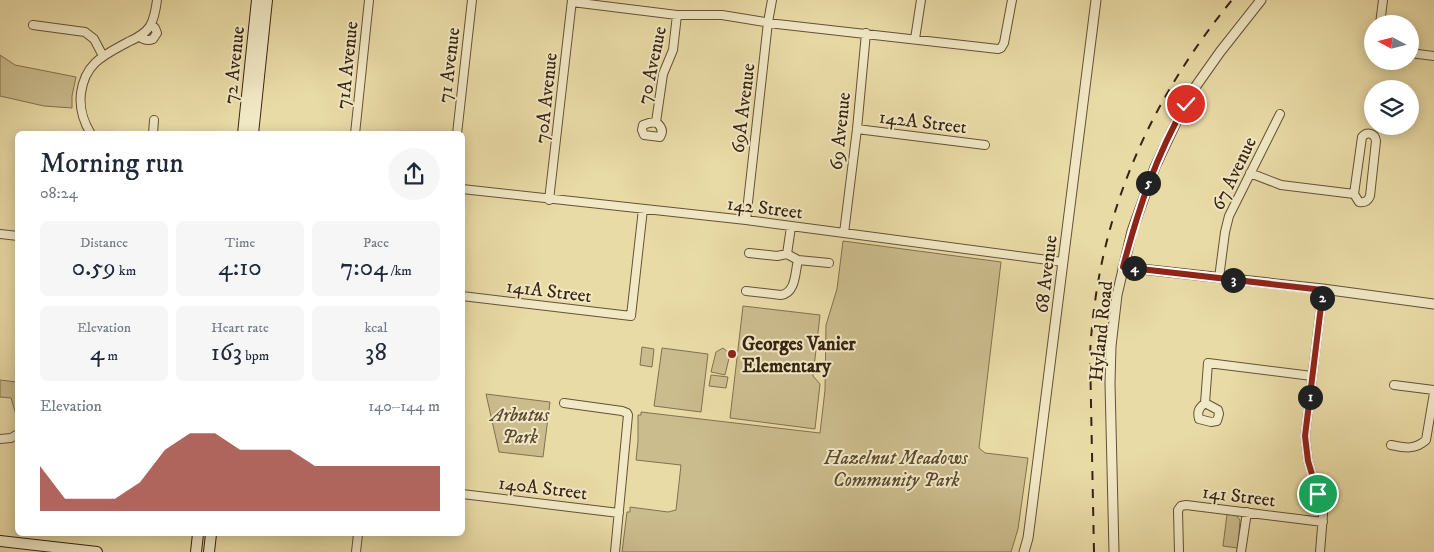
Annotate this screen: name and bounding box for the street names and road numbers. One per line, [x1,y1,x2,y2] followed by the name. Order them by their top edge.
[331,20,364,110] street label: 71A Avenue
[633,24,672,106] street label: 70 Avenue
[219,25,250,105] street label: 72 Avenue
[433,26,466,104] street label: 71 Avenue
[530,51,563,145] street label: 70A Avenue
[727,62,760,154] street label: 69A Avenue
[825,91,856,171] street label: 69 Avenue
[878,106,968,139] street label: 142A Street
[1207,133,1262,214] street label: 67 Avenue
[726,192,804,225] street label: 142 Street
[1030,234,1063,314] street label: 68 Avenue
[505,275,593,308] street label: 141A Street
[1085,279,1118,382] street label: Hyland Road
[497,472,589,505] street label: 140A Street
[1201,481,1277,512] street label: 141 Street

